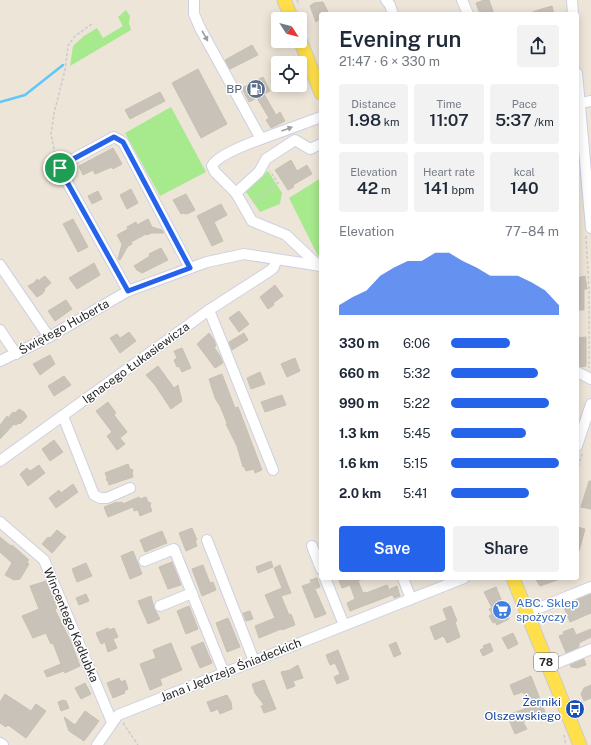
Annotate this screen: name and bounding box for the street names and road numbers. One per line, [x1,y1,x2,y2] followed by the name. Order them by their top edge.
[16,296,112,358] street label: Świętego Huberta
[80,320,192,406] street label: Ignacego Łukasiewicza
[41,566,101,684] street label: Wincentego Kadłubka
[159,635,303,705] street label: Jana i Jędrzeja Śniadeckich
[534,653,558,671] road number: 78

